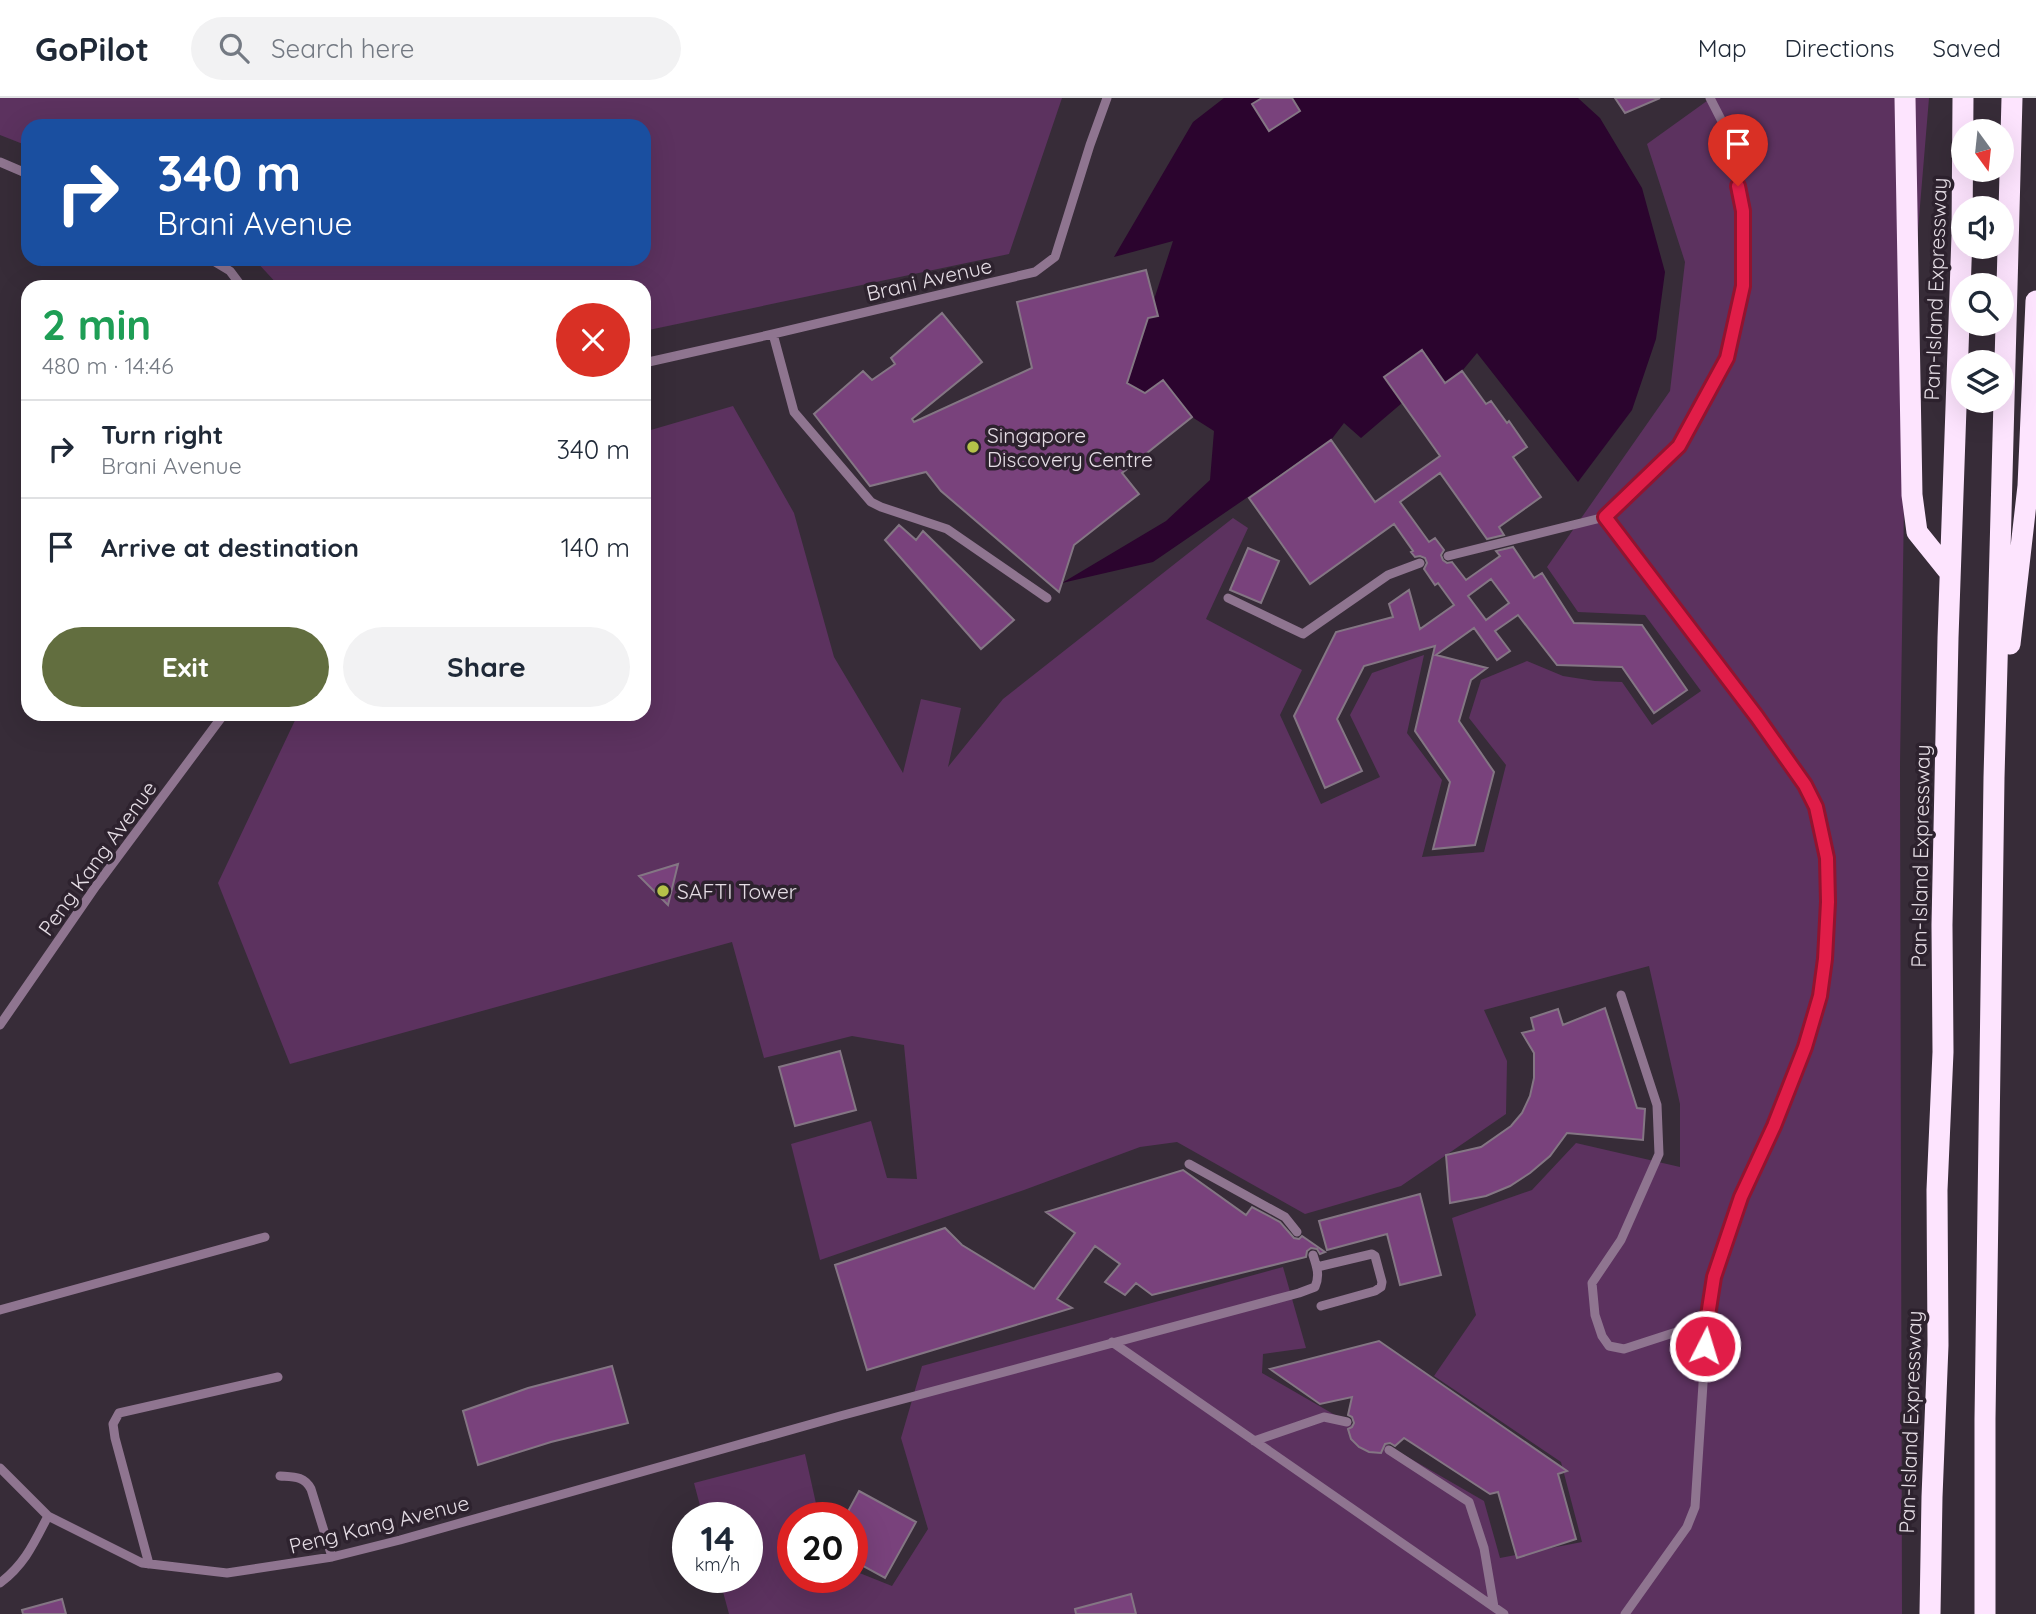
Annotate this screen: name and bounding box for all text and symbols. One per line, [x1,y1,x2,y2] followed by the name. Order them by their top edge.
[191,17,681,80] search box
[35,28,149,69] text: GoPilot
[215,29,253,67] icon: search
[271,32,414,65] text: Search here
[1698,33,1747,63] text: Map
[1785,33,1895,63] text: Directions
[1933,33,2001,63] text: Saved
[1708,114,1768,186] pin
[1951,119,2014,182] north arrow
[1951,119,2014,413] map controls
[1719,125,1757,163] icon: arrive
[157,142,301,203] text: 340 m
[42,147,133,238] icon: right
[1918,177,1952,401] street label: Pan-Island Expressway
[1951,196,2014,259] button: sound
[157,203,353,243] text: Brani Avenue
[864,252,994,306] street label: Brani Avenue
[1951,273,2014,336] button: search
[42,298,151,351] text: 2 min
[556,303,630,377] button: close
[1951,350,2014,413] button: layers
[42,351,174,380] text: 480 m · 14:46
[101,418,223,451] text: Turn right
[987,422,1153,472] place label: Singapore Discovery Centre
[42,430,80,468] icon: right
[556,433,630,466] text: 340 m
[965,439,981,455] marker: Singapore Discovery Centre
[101,451,242,480] text: Brani Avenue
[42,528,80,566] icon: arrive
[101,531,359,564] text: Arrive at destination
[561,531,630,564] text: 140 m
[42,627,329,707] button: Exit
[343,627,630,707] button: Share
[1905,744,1935,968] street label: Pan-Island Expressway
[32,776,162,940] street label: Peng Kang Avenue
[677,878,797,904] place label: SAFTI Tower
[655,883,671,899] marker: SAFTI Tower
[1668,1309,1742,1383] position arrow
[1893,1310,1927,1534] street label: Pan-Island Expressway
[286,1489,472,1559] street label: Peng Kang Avenue
[777,1502,868,1593] speed limit sign: 20
[700,1516,735,1560] text: 14
[695,1553,740,1576] text: km/h

